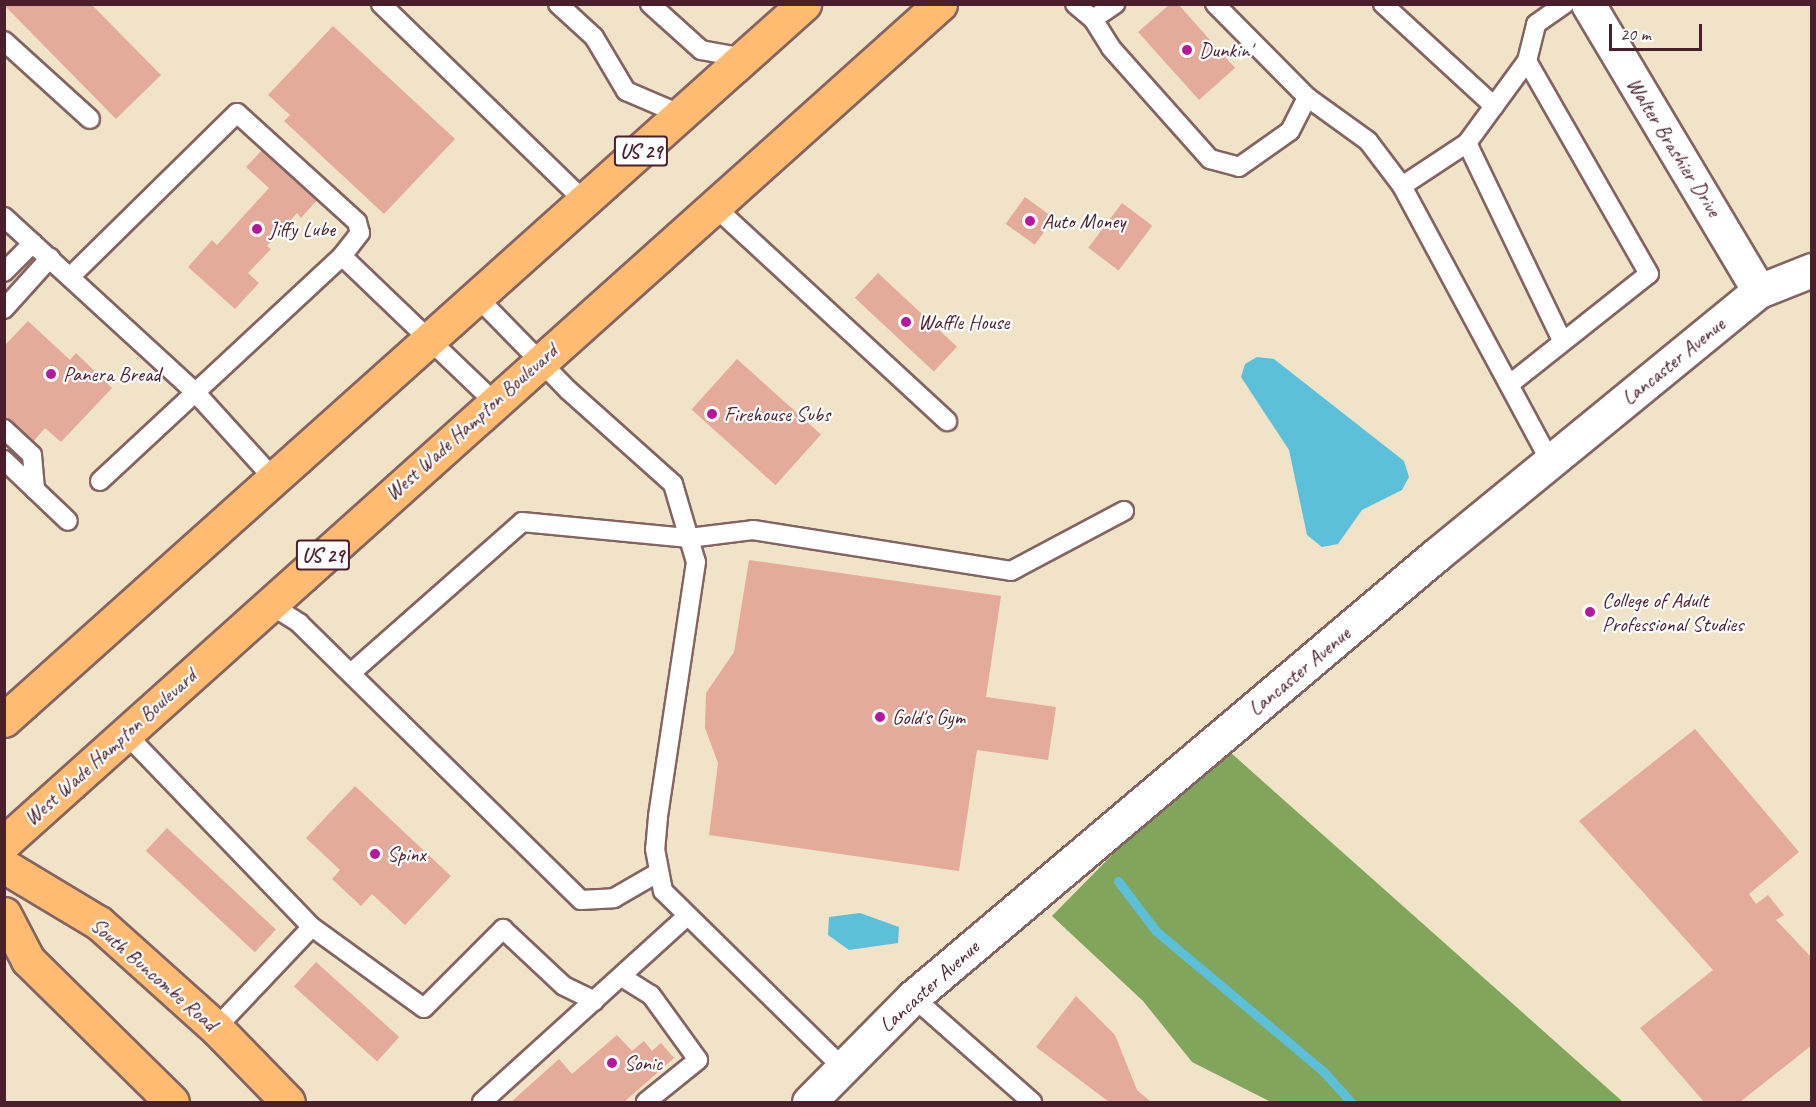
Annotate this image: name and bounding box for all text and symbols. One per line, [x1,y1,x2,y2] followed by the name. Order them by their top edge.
[1612,12,1705,50] scale bar
[1620,23,1651,45] text: 20 m
[1199,37,1252,63] place label: Dunkin'
[1180,43,1194,57] marker: Dunkin'
[1621,73,1727,221] street label: Walter Brashier Drive
[612,134,670,168] road number: US 29
[1042,208,1126,234] place label: Auto Money
[1023,214,1037,228] marker: Auto Money
[269,216,334,242] place label: Jiffy Lube
[250,222,264,236] marker: Jiffy Lube
[918,309,1009,335] place label: Waffle House
[1616,312,1730,410] street label: Lancaster Avenue
[899,315,913,329] marker: Waffle House
[379,338,563,506] street label: West Wade Hampton Boulevard
[63,361,161,387] place label: Panera Bread
[44,367,58,381] marker: Panera Bread
[724,401,829,427] place label: Firehouse Subs
[705,407,719,421] marker: Firehouse Subs
[294,538,352,572] road number: US 29
[1602,587,1743,637] place label: College of Adult Professional Studies
[1583,605,1597,619] marker: College of Adult Professional Studies
[1243,621,1355,721] street label: Lancaster Avenue
[18,663,202,831] street label: West Wade Hampton Boulevard
[892,704,966,730] place label: Gold's Gym
[873,710,887,724] marker: Gold's Gym
[387,841,426,867] place label: Spinx
[368,847,382,861] marker: Spinx
[86,913,222,1035] street label: South Buncombe Road
[874,935,984,1037] street label: Lancaster Avenue
[624,1050,662,1076] place label: Sonic
[605,1056,619,1070] marker: Sonic

